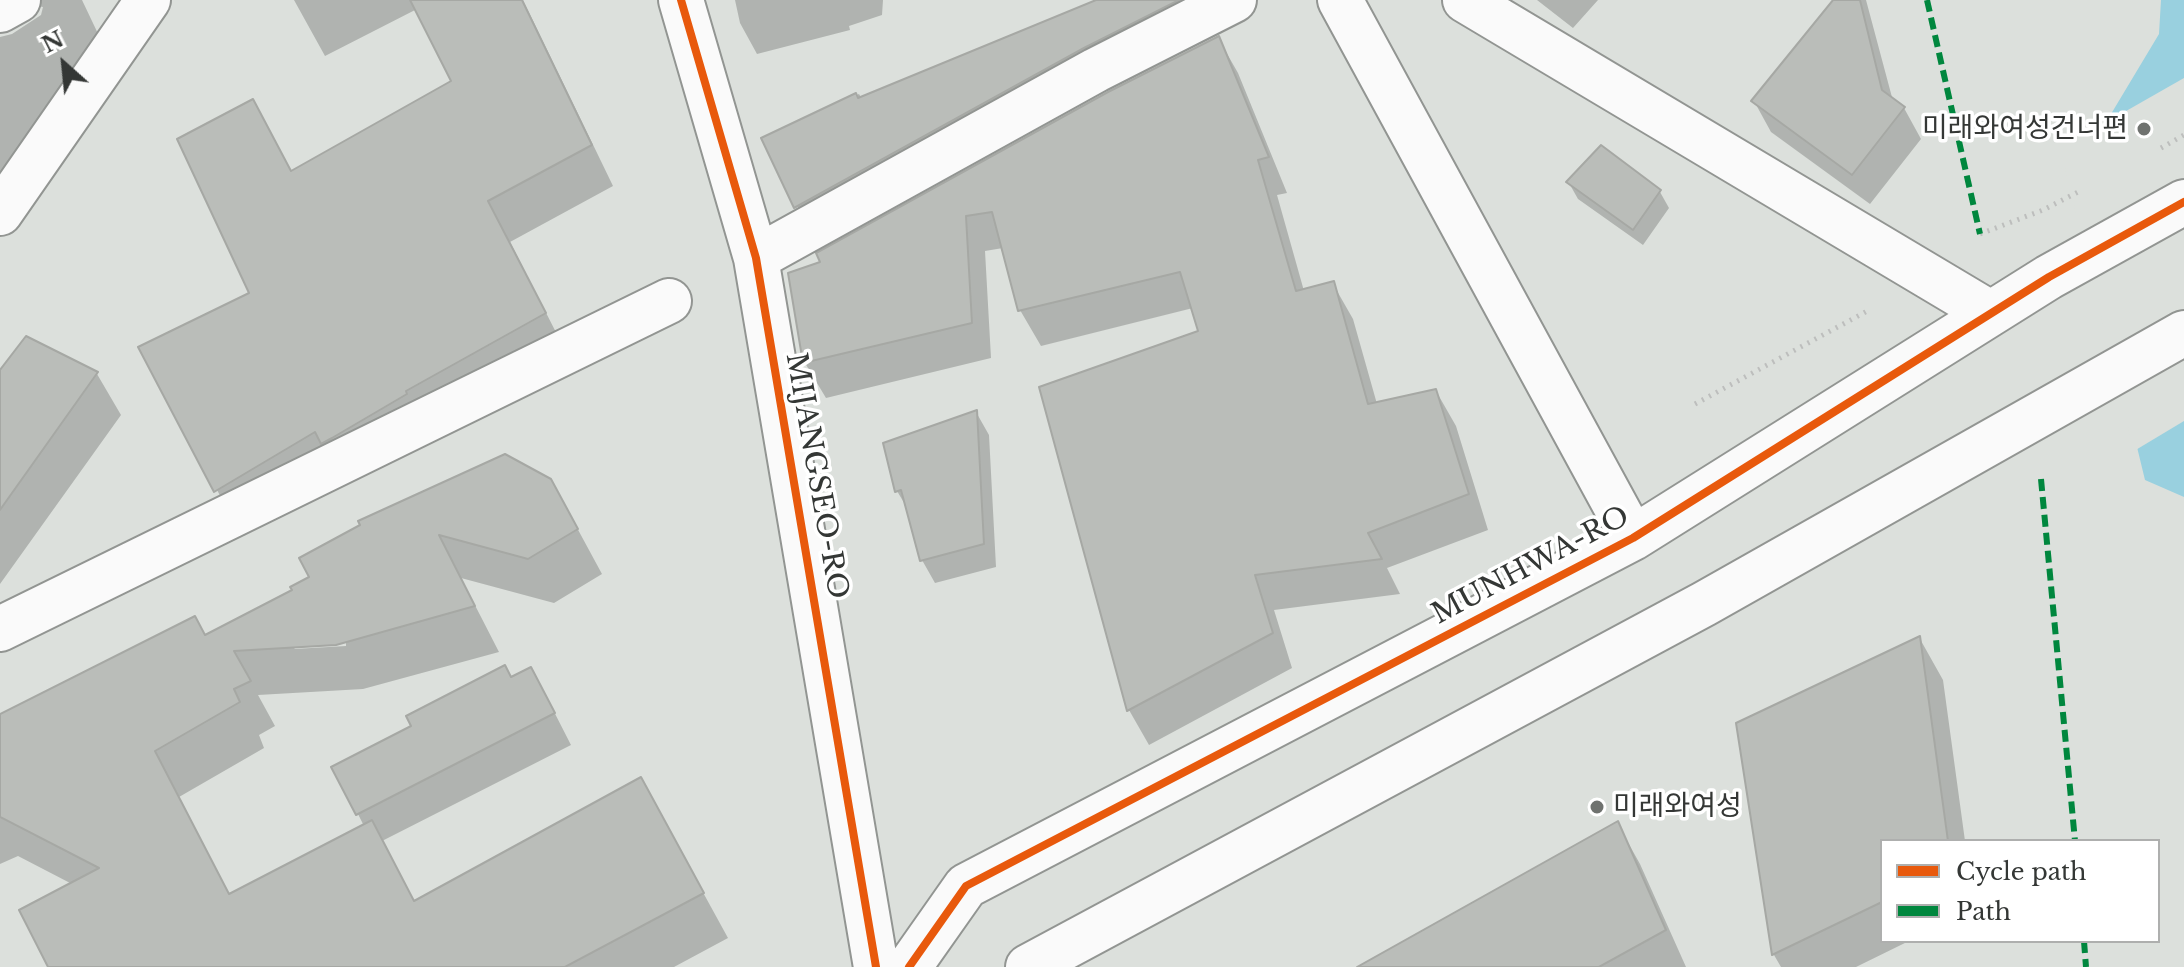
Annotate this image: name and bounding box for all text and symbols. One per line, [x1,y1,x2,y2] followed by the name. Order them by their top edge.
[24,24,104,104] north arrow
[38,25,68,59] text: N
[1922,112,2128,146] place label: 미래와여성건너편
[2135,120,2153,138] marker: 미래와여성건너편
[778,350,854,602] street label: MIJANGSEO-RO
[1427,500,1635,632] street label: MUNHWA-RO
[1613,790,1742,824] place label: 미래와여성
[1588,798,1606,816] marker: 미래와여성
[1880,839,2160,943] legend
[1956,857,2087,886] text: Cycle path
[1956,897,2011,926] text: Path

